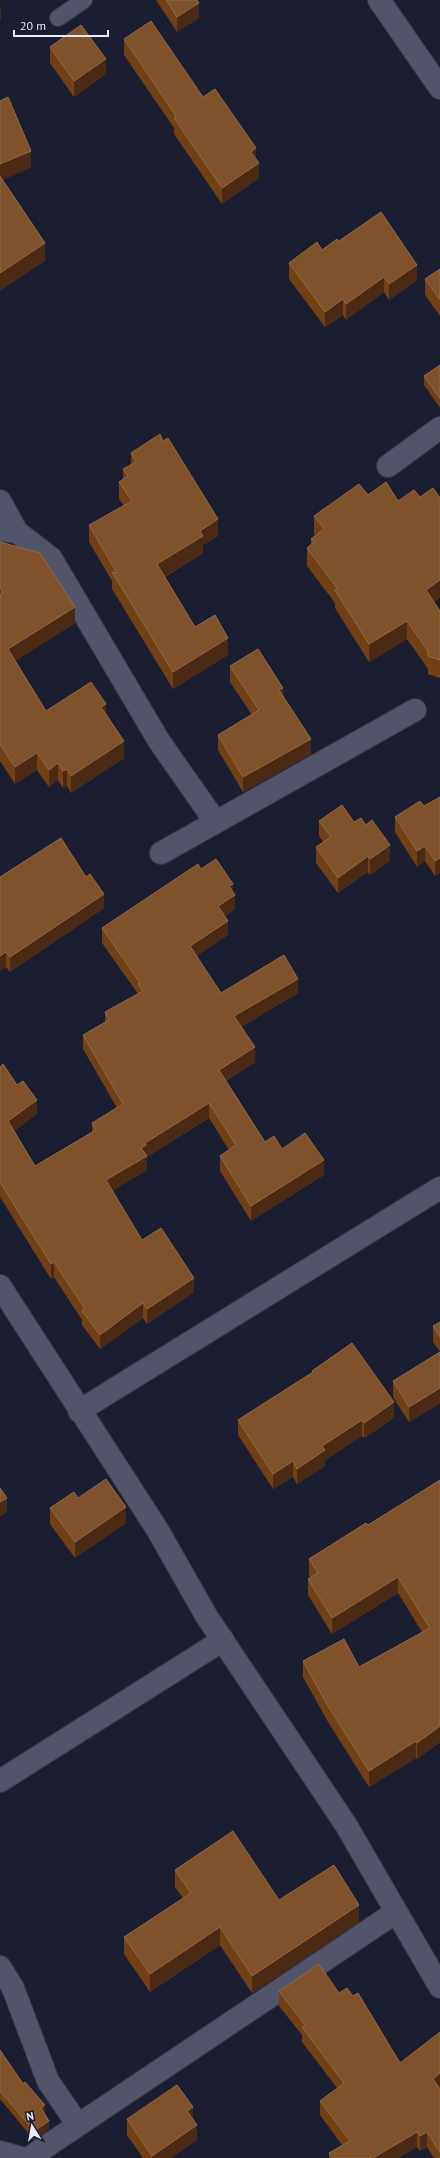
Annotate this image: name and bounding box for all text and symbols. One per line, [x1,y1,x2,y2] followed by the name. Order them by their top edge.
[14,12,108,38] scale bar
[20,18,46,33] text: 20 m
[12,2106,52,2146] north arrow
[25,2109,35,2124] text: N

